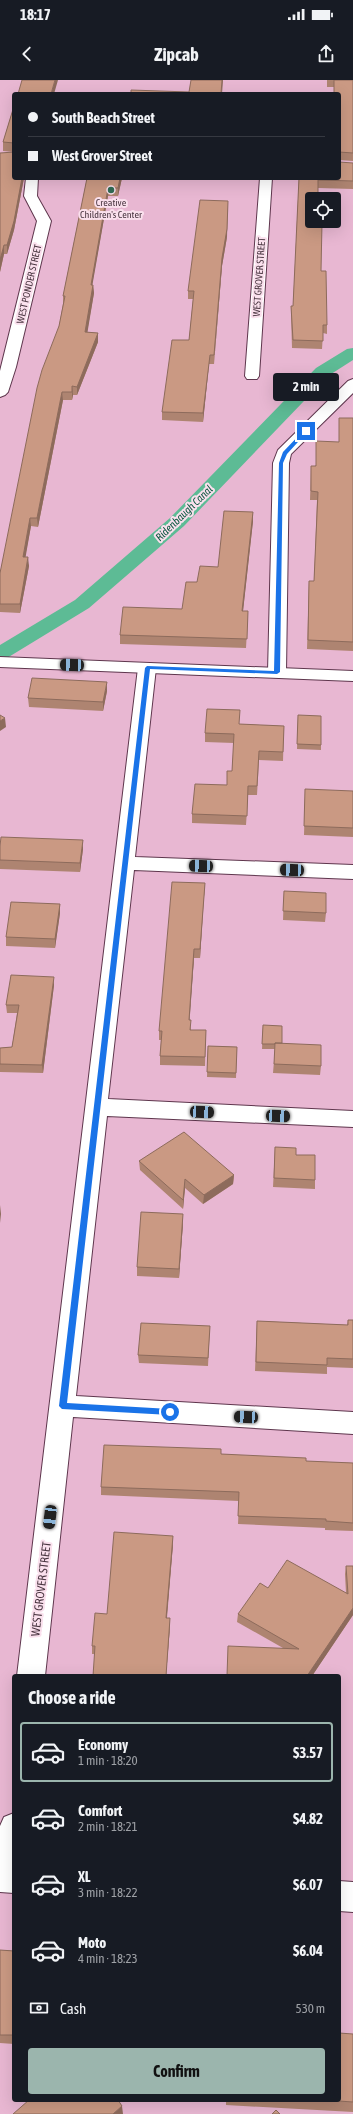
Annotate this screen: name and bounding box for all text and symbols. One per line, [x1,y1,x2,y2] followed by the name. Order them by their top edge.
[20,6,51,23] text: 18:17
[16,43,38,65] icon: back
[315,43,337,65] icon: share
[154,44,199,65] text: Zipcab
[52,109,155,126] text: South Beach Street
[52,147,152,164] text: West Grover Street
[106,185,116,195] marker: Creative Children's Center
[305,192,341,228] map controls
[305,192,341,228] button: locate
[80,197,143,220] place label: Creative Children's Center
[251,236,267,317] street label: WEST GROVER STREET
[15,243,44,325] street label: WEST PONDER STREET
[273,373,339,401] callout: 2 min
[293,379,319,394] text: 2 min
[297,422,315,440] route end
[153,483,215,543] water label: Ridenbaugh Canal
[60,659,84,671] car
[189,860,213,872] car
[280,864,304,876] car
[190,1105,214,1119] car
[266,1109,290,1123] car
[161,1403,179,1421] route start
[234,1410,258,1424] car
[43,1504,57,1530] car
[28,1540,54,1637] street label: WEST GROVER STREET
[28,1687,116,1708] text: Choose a ride
[30,1734,66,1770] icon: car
[78,1736,128,1753] text: Economy
[293,1744,323,1761] text: $3.57
[78,1753,138,1768] text: 1 min · 18:20
[30,1800,66,1836] icon: car
[78,1802,122,1819] text: Comfort
[293,1810,323,1827] text: $4.82
[78,1819,138,1834] text: 2 min · 18:21
[30,1866,66,1902] icon: car
[78,1868,91,1885] text: XL
[293,1876,323,1893] text: $6.07
[78,1885,138,1900] text: 3 min · 18:22
[30,1932,66,1968] icon: car
[78,1934,106,1951] text: Moto
[293,1942,323,1959] text: $6.04
[78,1951,138,1966] text: 4 min · 18:23
[28,1997,50,2019] icon: cash
[60,2000,86,2017] text: Cash
[296,2001,325,2016] text: 530 m
[28,2048,325,2094] button: Confirm

